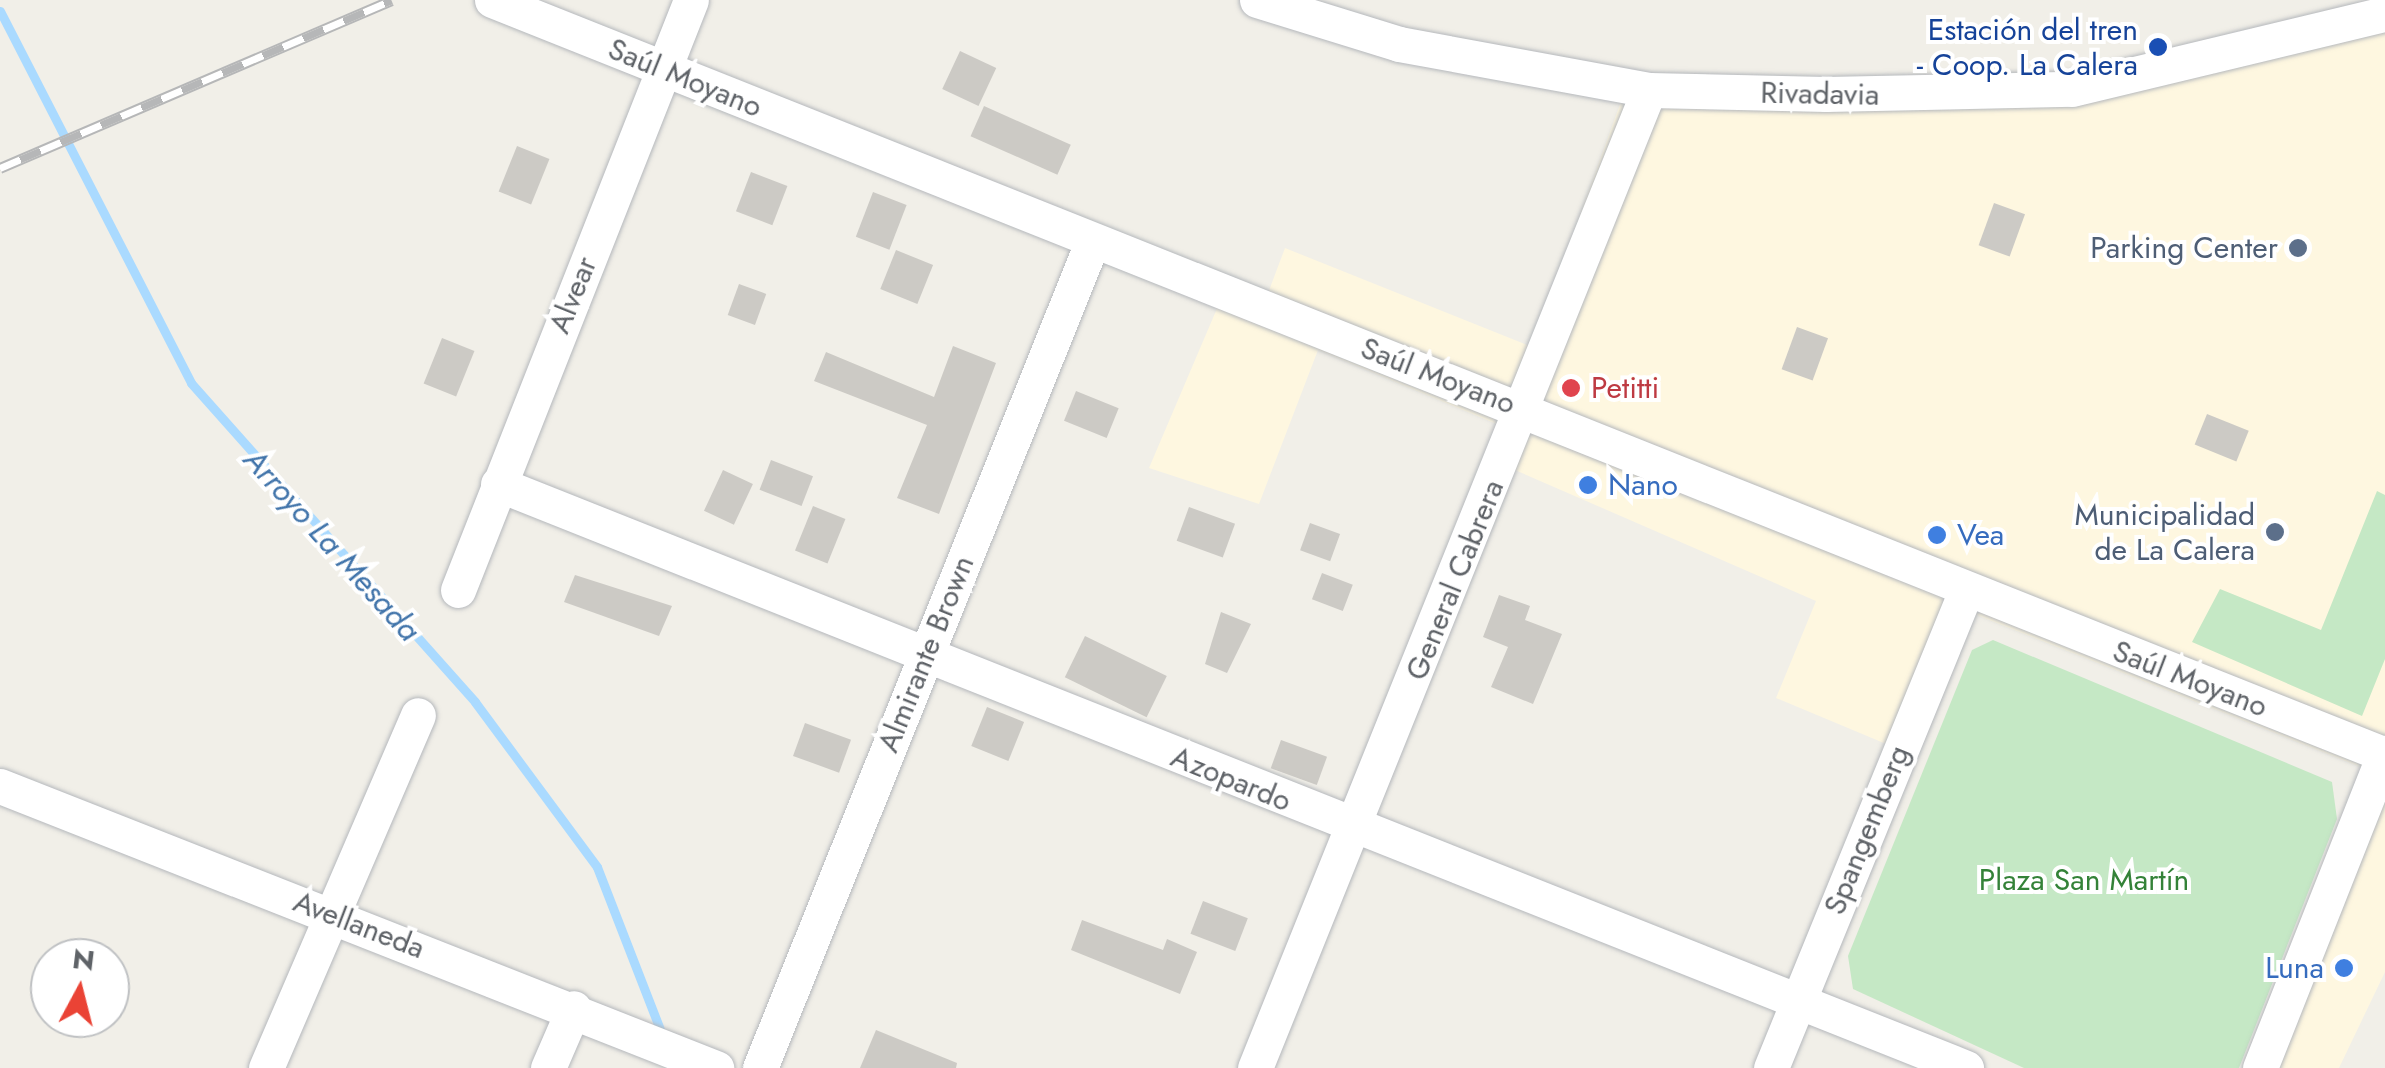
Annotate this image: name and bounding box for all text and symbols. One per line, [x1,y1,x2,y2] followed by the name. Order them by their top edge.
[1917,12,2138,82] place label: Estación del tren - Coop. La Calera
[603,31,767,125] street label: Saúl Moyano
[2147,36,2169,58] marker: Estación del tren - Coop. La Calera
[1760,75,1880,113] street label: Rivadavia
[2090,230,2278,266] place label: Parking Center
[2287,237,2309,259] marker: Parking Center
[541,251,605,339] street label: Alvear
[1356,330,1520,422] street label: Saúl Moyano
[1591,370,1659,406] place label: Petitti
[1560,377,1582,399] marker: Petitti
[236,441,428,649] water label: Arroyo La Mesada
[1608,467,1678,503] place label: Nano
[1577,474,1599,496] marker: Nano
[1398,475,1512,685] street label: General Cabrera
[2074,497,2255,568] place label: Municipalidad de La Calera
[1957,517,2004,553] place label: Vea
[2264,521,2286,543] marker: Municipalidad de La Calera
[1926,524,1948,546] marker: Vea
[870,551,982,757] street label: Almirante Brown
[2108,633,2272,725] street label: Saúl Moyano
[1166,739,1296,819] street label: Azopardo
[1817,740,1917,920] street label: Spangemberg
[1979,862,2189,898] park label: Plaza San Martín
[288,884,430,966] street label: Avellaneda
[30,938,130,1038] north arrow
[70,938,97,981] text: N
[2265,950,2324,986] place label: Luna
[2333,957,2355,979] marker: Luna

